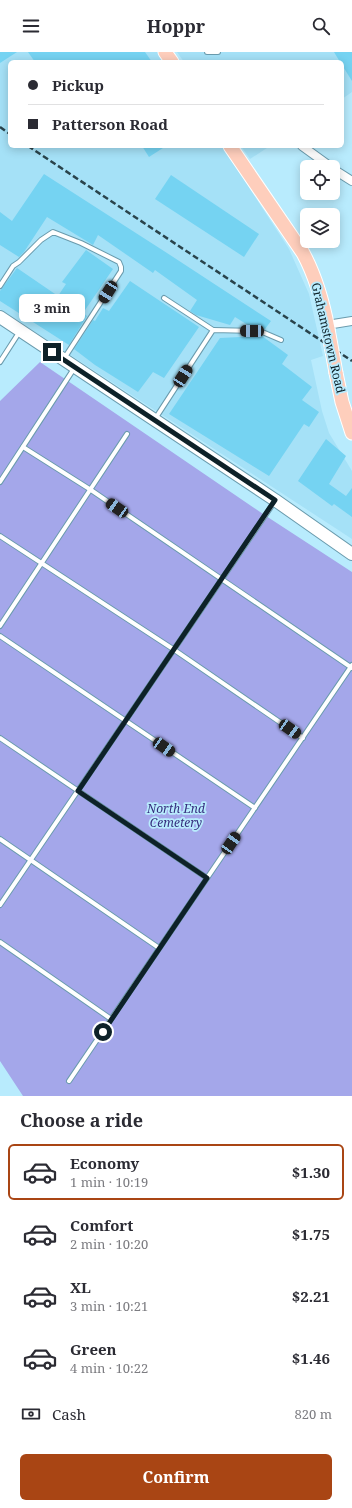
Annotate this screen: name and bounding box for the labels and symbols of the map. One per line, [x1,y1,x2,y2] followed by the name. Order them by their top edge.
[97,279,119,305] car
[307,281,350,396] street label: Grahamstown Road
[19,294,85,322] callout: 3 min
[240,325,264,337] car
[43,343,61,361] route end
[171,363,195,389] car
[104,496,130,520] car
[277,717,303,741] car
[151,735,177,759] car
[146,800,205,831] park label: North End Cemetery
[219,830,243,856] car
[94,1023,112,1041] route start

